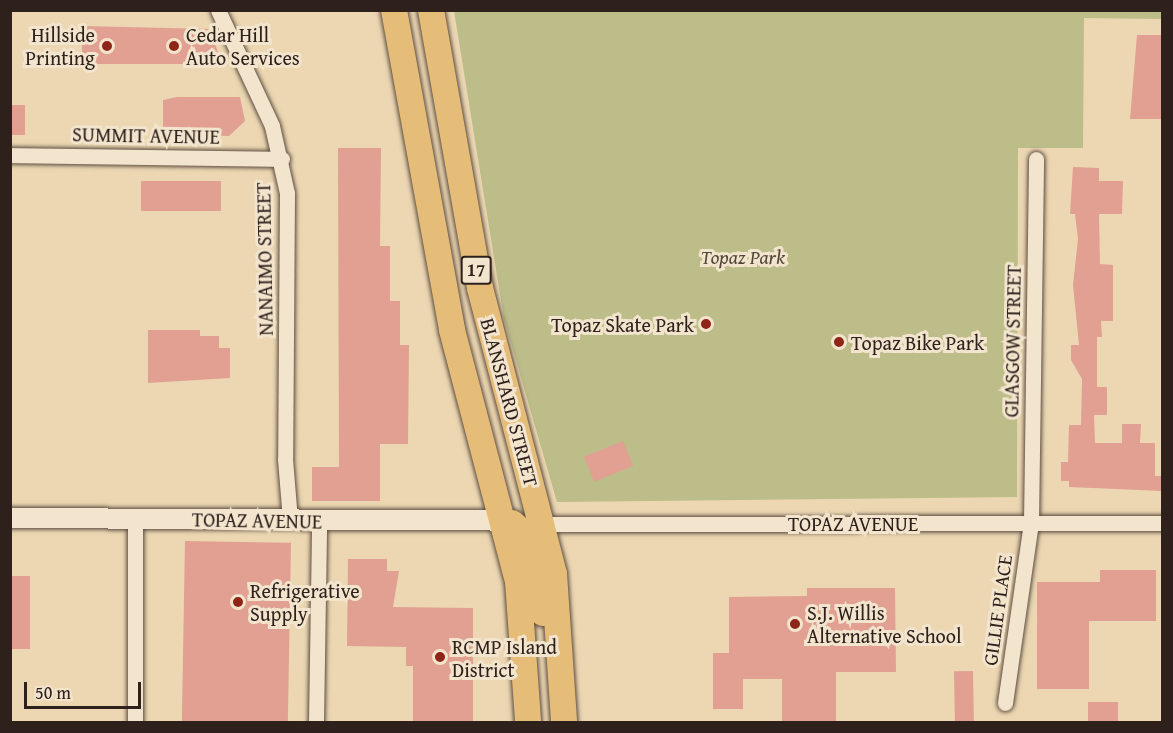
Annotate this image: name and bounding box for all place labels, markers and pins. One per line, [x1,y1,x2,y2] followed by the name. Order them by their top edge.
[25,22,95,69] place label: Hillside Printing
[186,22,300,69] place label: Cedar Hill Auto Services
[100,39,114,53] marker: Hillside Printing
[167,39,181,53] marker: Cedar Hill Auto Services
[551,312,694,336] place label: Topaz Skate Park
[699,317,713,331] marker: Topaz Skate Park
[851,330,984,354] place label: Topaz Bike Park
[832,335,846,349] marker: Topaz Bike Park
[250,578,360,625] place label: Refrigerative Supply
[231,595,245,609] marker: Refrigerative Supply
[807,600,962,647] place label: S.J. Willis Alternative School
[788,617,802,631] marker: S.J. Willis Alternative School
[452,634,557,681] place label: RCMP Island District
[433,650,447,664] marker: RCMP Island District

